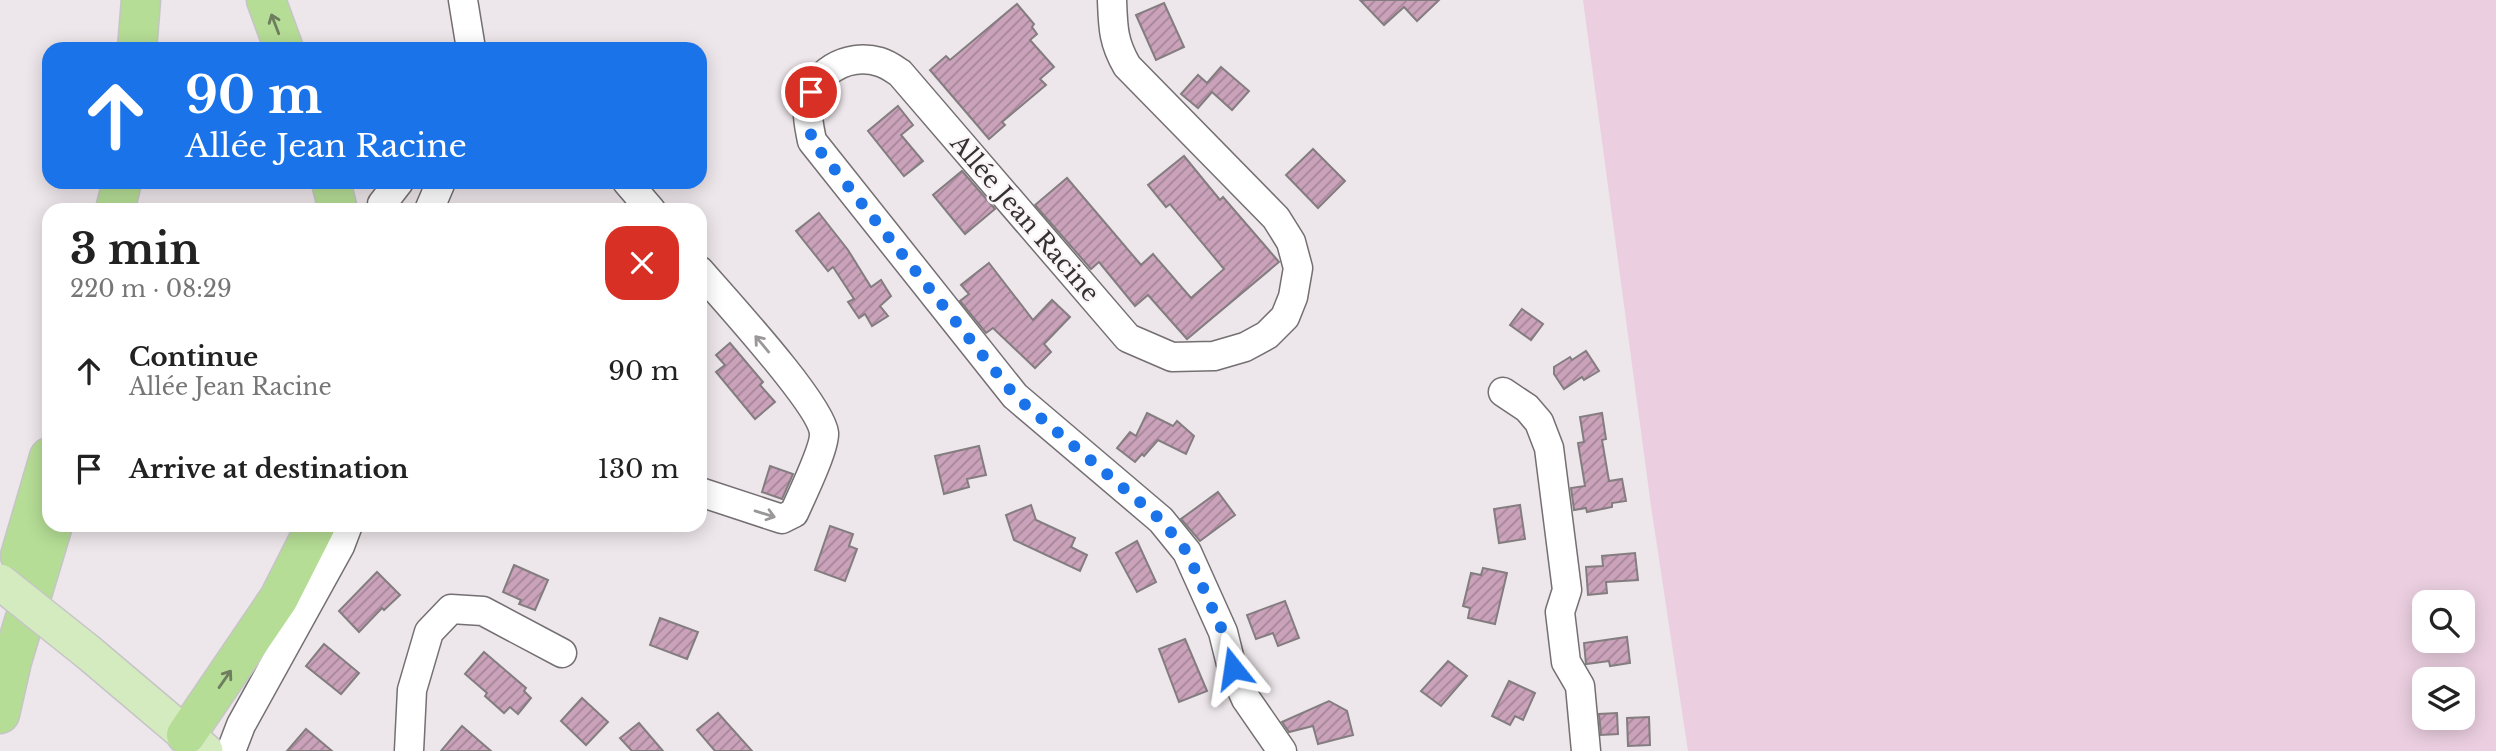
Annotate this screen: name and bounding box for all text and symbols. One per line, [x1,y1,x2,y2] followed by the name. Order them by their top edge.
[268,14,280,36] one-way arrow
[781,62,841,122] pin
[185,65,322,126] text: 90 m
[70,70,161,161] icon: ahead
[792,73,830,111] icon: arrive
[185,126,467,166] text: Allée Jean Racine
[944,128,1105,307] street label: Allée Jean Racine
[70,223,200,275] text: 3 min
[605,226,679,300] button: close
[70,275,232,303] text: 220 m · 08:29
[754,335,770,353] one-way arrow
[129,341,258,373] text: Continue
[70,352,108,390] icon: ahead
[608,355,679,387] text: 90 m
[129,373,332,401] text: Allée Jean Racine
[70,450,108,488] icon: arrive
[129,453,409,485] text: Arrive at destination
[597,453,679,485] text: 130 m
[753,509,775,521] one-way arrow
[2412,590,2475,730] map controls
[2412,590,2475,653] button: search
[1196,631,1270,705] position arrow
[2412,667,2475,730] button: layers
[218,670,232,689] one-way arrow

